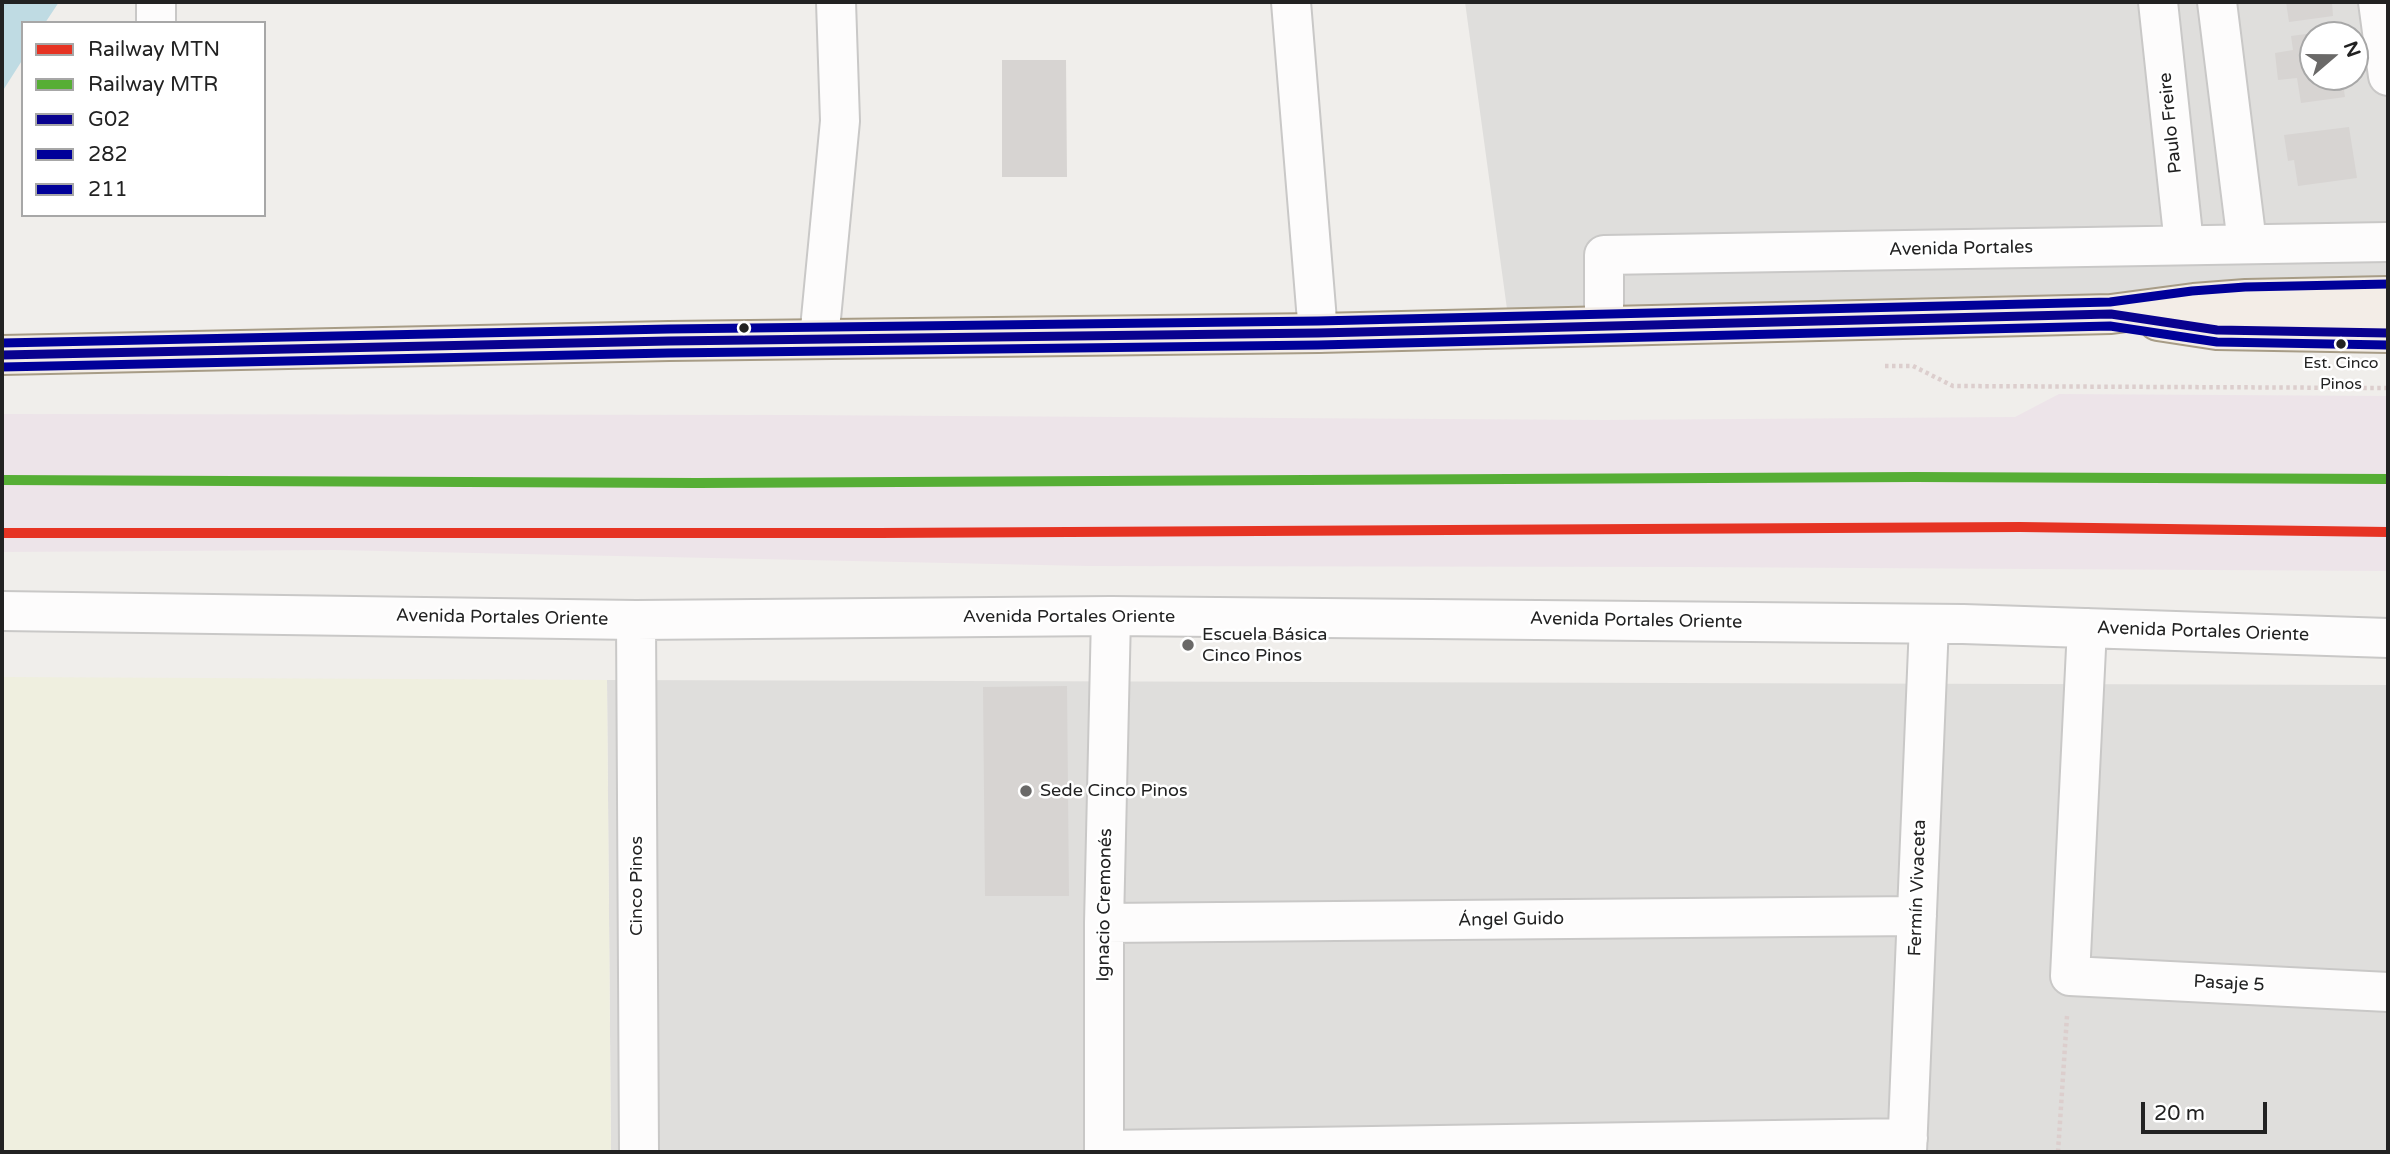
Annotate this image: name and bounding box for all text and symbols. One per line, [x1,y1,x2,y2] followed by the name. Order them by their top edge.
[21,21,266,217] legend
[2299,21,2369,91] north arrow
[88,37,220,62] text: Railway MTN
[2339,39,2365,60] text: N
[2155,71,2187,175] street label: Paulo Freire
[88,72,218,97] text: Railway MTR
[88,107,130,132] text: G02
[88,142,128,167] text: 282
[88,177,128,202] text: 211
[1889,237,2033,261] street label: Avenida Portales
[737,321,751,335] unlabelled marker
[2334,337,2348,351] marker: Est. Cinco Pinos
[2303,354,2379,392] place label: Est. Cinco Pinos
[396,605,608,631] street label: Avenida Portales Oriente
[963,606,1175,628] street label: Avenida Portales Oriente
[1530,608,1742,634] street label: Avenida Portales Oriente
[2097,618,2309,646] street label: Avenida Portales Oriente
[1202,624,1327,666] place label: Escuela Básica Cinco Pinos
[1180,637,1196,653] marker: Escuela Básica Cinco Pinos
[1040,780,1188,802] place label: Sede Cinco Pinos
[1018,783,1034,799] marker: Sede Cinco Pinos
[1905,819,1931,957] street label: Fermín Vivaceta
[1093,828,1117,982] street label: Ignacio Cremonés
[626,836,648,936] street label: Cinco Pinos
[1458,908,1564,932] street label: Ángel Guido
[2193,971,2265,997] street label: Pasaje 5
[2145,1088,2271,1132] scale bar
[2154,1101,2205,1126] text: 20 m

